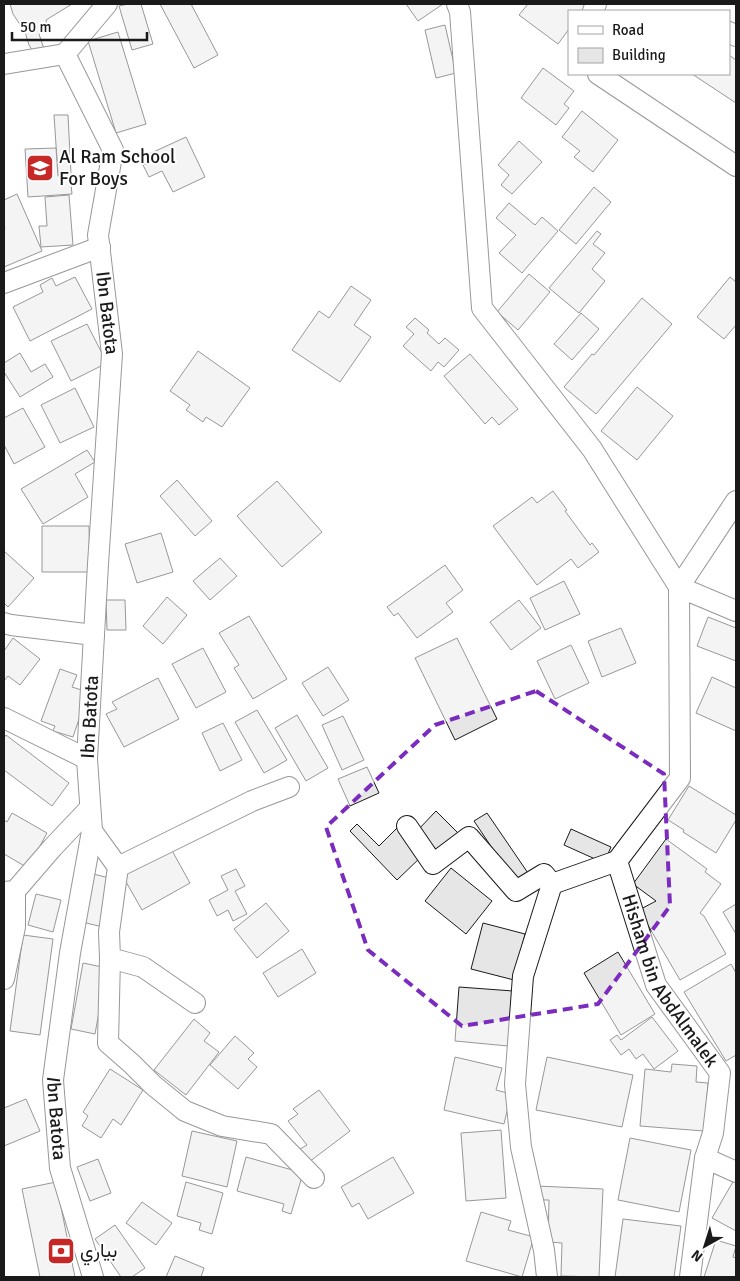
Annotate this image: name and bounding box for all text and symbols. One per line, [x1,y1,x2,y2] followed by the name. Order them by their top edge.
[12,10,148,42] scale bar
[568,10,730,75] legend
[20,18,51,36] text: 50 m
[612,21,644,39] text: Road
[612,46,666,64] text: Building
[59,145,176,191] place label: Al Ram School For Boys
[25,153,55,183] school or university icon: Al Ram School For Boys
[90,270,124,356] street label: Ibn Batota
[76,675,104,759] street label: Ibn Batota
[616,891,724,1072] street label: Hisham bin AbdAlmalek
[41,1075,71,1161] street label: Ibn Batota
[680,1221,730,1271] north arrow
[46,1236,76,1266] bank icon: بياري
[80,1239,117,1266] place label: بياري
[688,1246,706,1265] text: N

